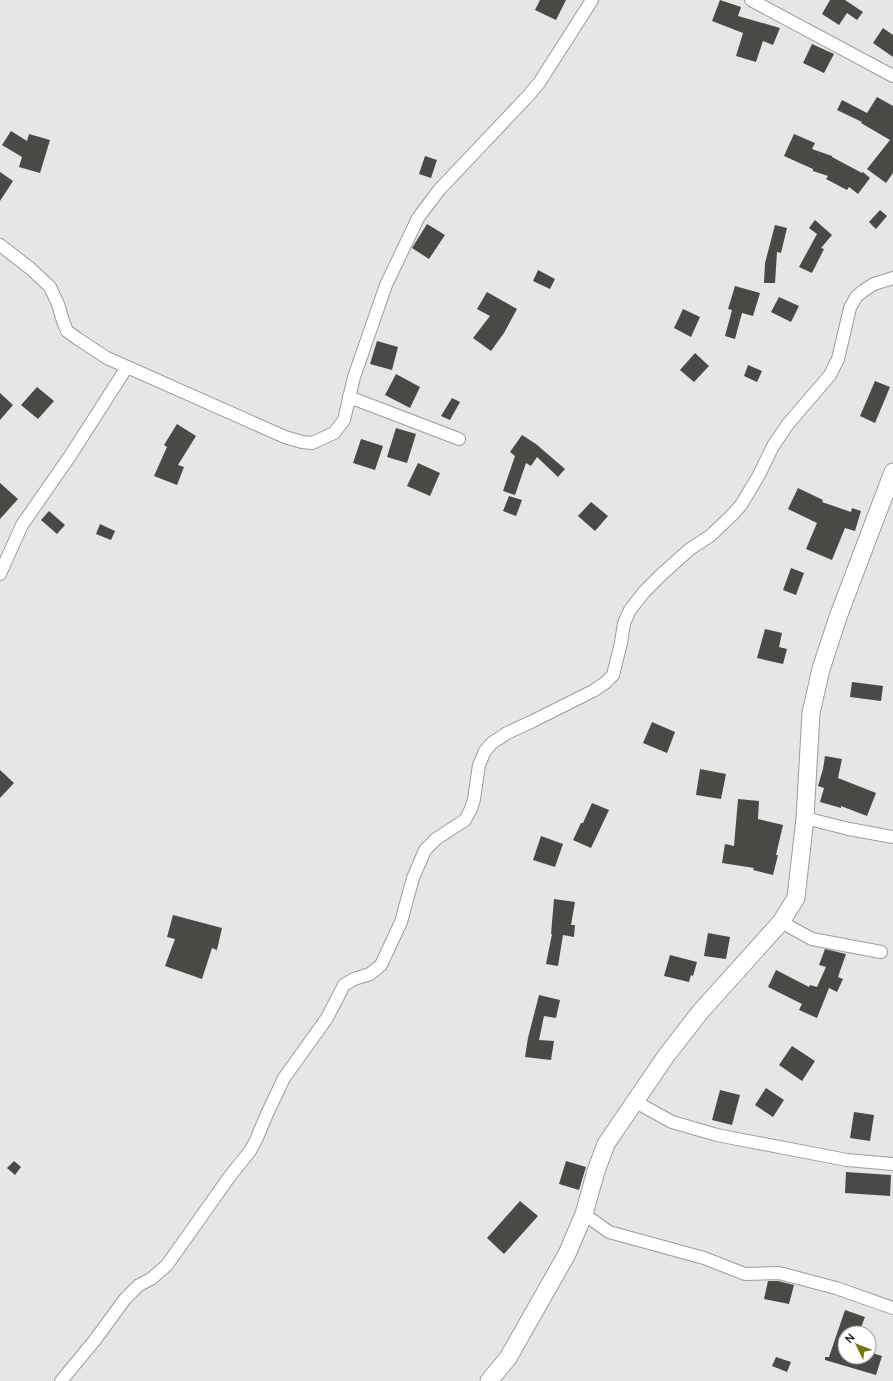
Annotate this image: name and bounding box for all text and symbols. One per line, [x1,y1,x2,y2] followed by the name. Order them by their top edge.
[837,1325,877,1365] north arrow
[841,1330,858,1346] text: N

